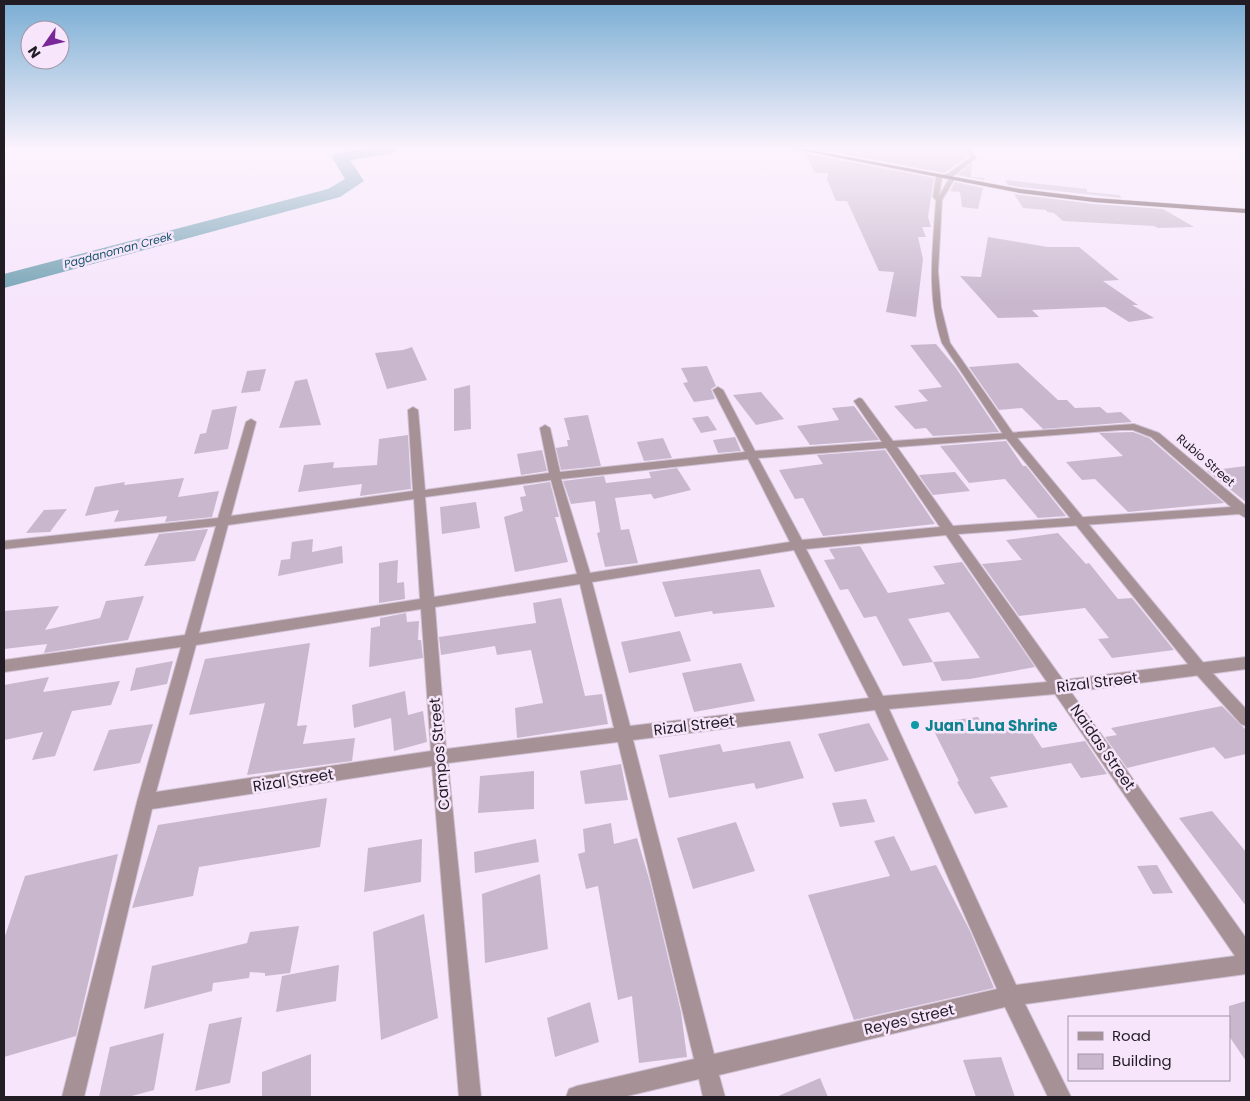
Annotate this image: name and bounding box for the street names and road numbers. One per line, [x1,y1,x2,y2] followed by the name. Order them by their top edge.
[1173,430,1239,490] street label: Rubio Street
[1055,667,1139,697] street label: Rizal Street
[424,697,454,811] street label: Campos Street
[1066,700,1140,794] street label: Naidas Street
[652,710,736,740] street label: Rizal Street
[251,763,335,797] street label: Rizal Street
[862,998,956,1040] street label: Reyes Street

